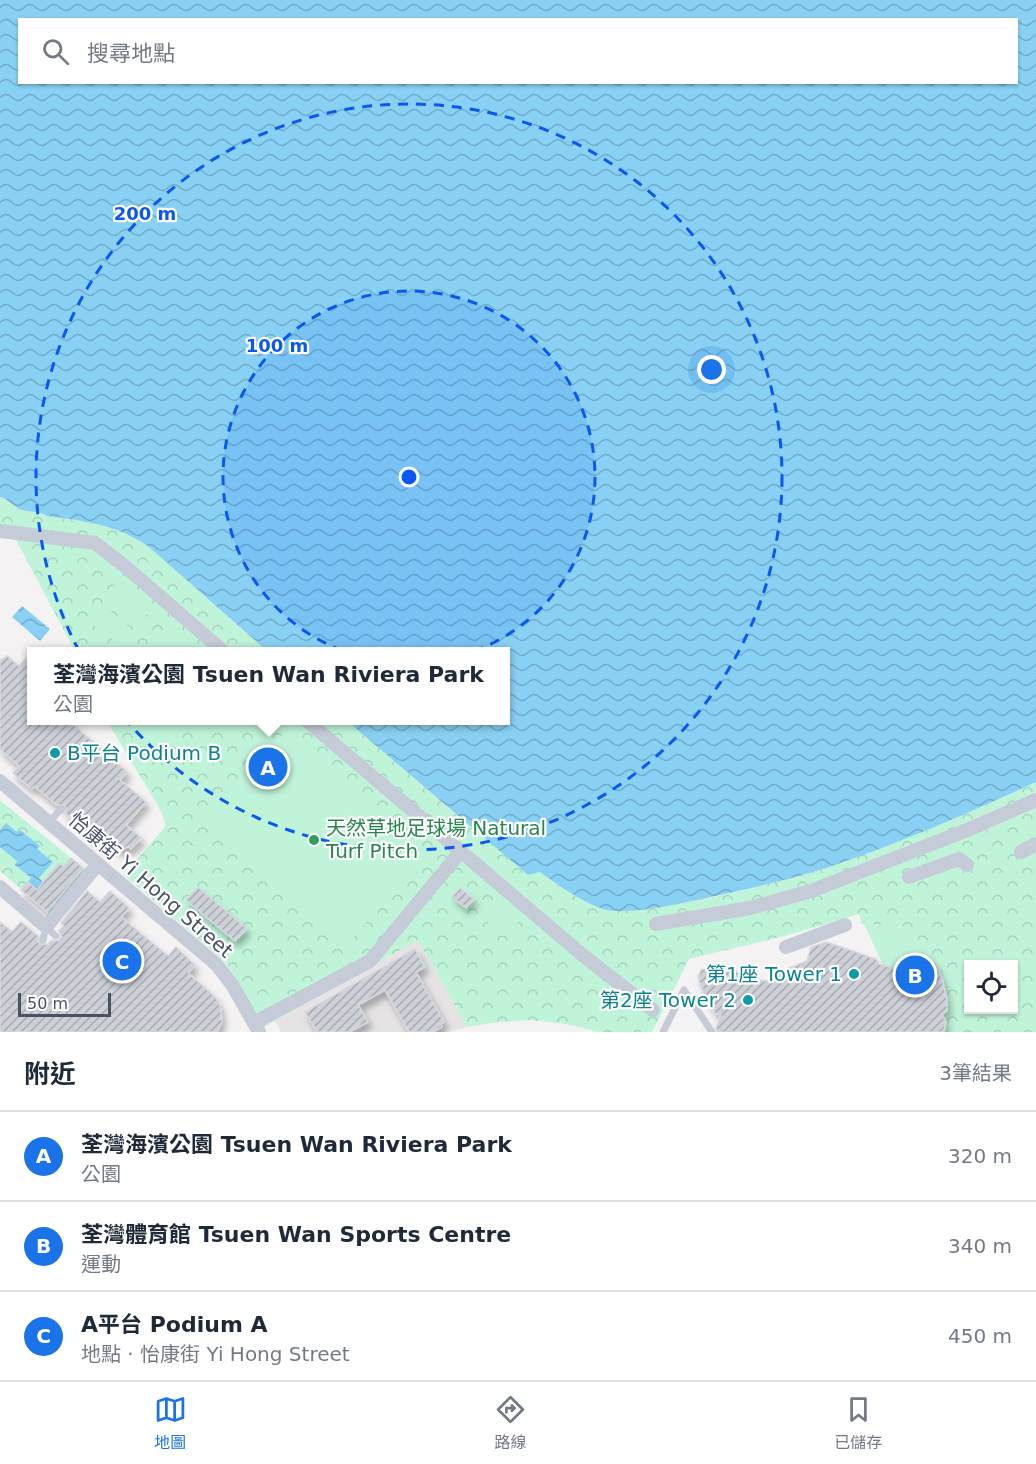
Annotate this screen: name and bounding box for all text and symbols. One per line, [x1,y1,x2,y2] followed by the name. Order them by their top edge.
[18,18,1018,84] search box
[39,35,72,68] icon: search
[87,41,175,66] text: 搜尋地點
[114,203,176,224] text: 200 m
[246,335,308,356] text: 100 m
[697,355,726,384] your location
[399,467,419,487] centre of rings
[27,647,510,725] popup
[53,662,484,687] text: 荃灣海濱公園 Tsuen Wan Riviera Park
[53,692,93,716] text: 公園
[67,741,221,765] place label: B平台 Podium B
[248,744,288,789] pin: A
[48,746,62,760] marker: B平台 Podium B
[64,807,238,963] street label: 怡康街 Yi Hong Street
[325,816,546,863] place label: 天然草地足球場 Natural Turf Pitch
[307,833,321,847] marker: 天然草地足球場 Natural Turf Pitch
[102,938,142,984] pin: C
[896,952,934,998] pin: B
[964,960,1018,1014] map controls
[964,960,1018,1014] button: locate
[706,962,842,986] place label: 第1座 Tower 1
[847,967,861,981] marker: 第1座 Tower 1
[600,988,736,1012] place label: 第2座 Tower 2
[18,990,111,1018] scale bar
[741,993,755,1007] marker: 第2座 Tower 2
[27,994,68,1013] text: 50 m
[24,1059,76,1089] text: 附近
[939,1061,1012,1085] text: 3筆結果
[81,1132,512,1157] text: 荃灣海濱公園 Tsuen Wan Riviera Park
[36,1144,51,1168] text: A
[948,1144,1012,1168] text: 320 m
[81,1162,121,1186] text: 公園
[81,1222,511,1247] text: 荃灣體育館 Tsuen Wan Sports Centre
[36,1234,51,1258] text: B
[948,1234,1012,1258] text: 340 m
[81,1252,121,1276] text: 運動
[81,1312,268,1337] text: A平台 Podium A
[36,1324,51,1348] text: C
[948,1324,1012,1348] text: 450 m
[81,1342,350,1366] text: 地點 · 怡康街 Yi Hong Street
[154,1393,187,1453] tab: 地圖
[494,1393,527,1453] tab: 路線
[834,1393,882,1453] tab: 已儲存

